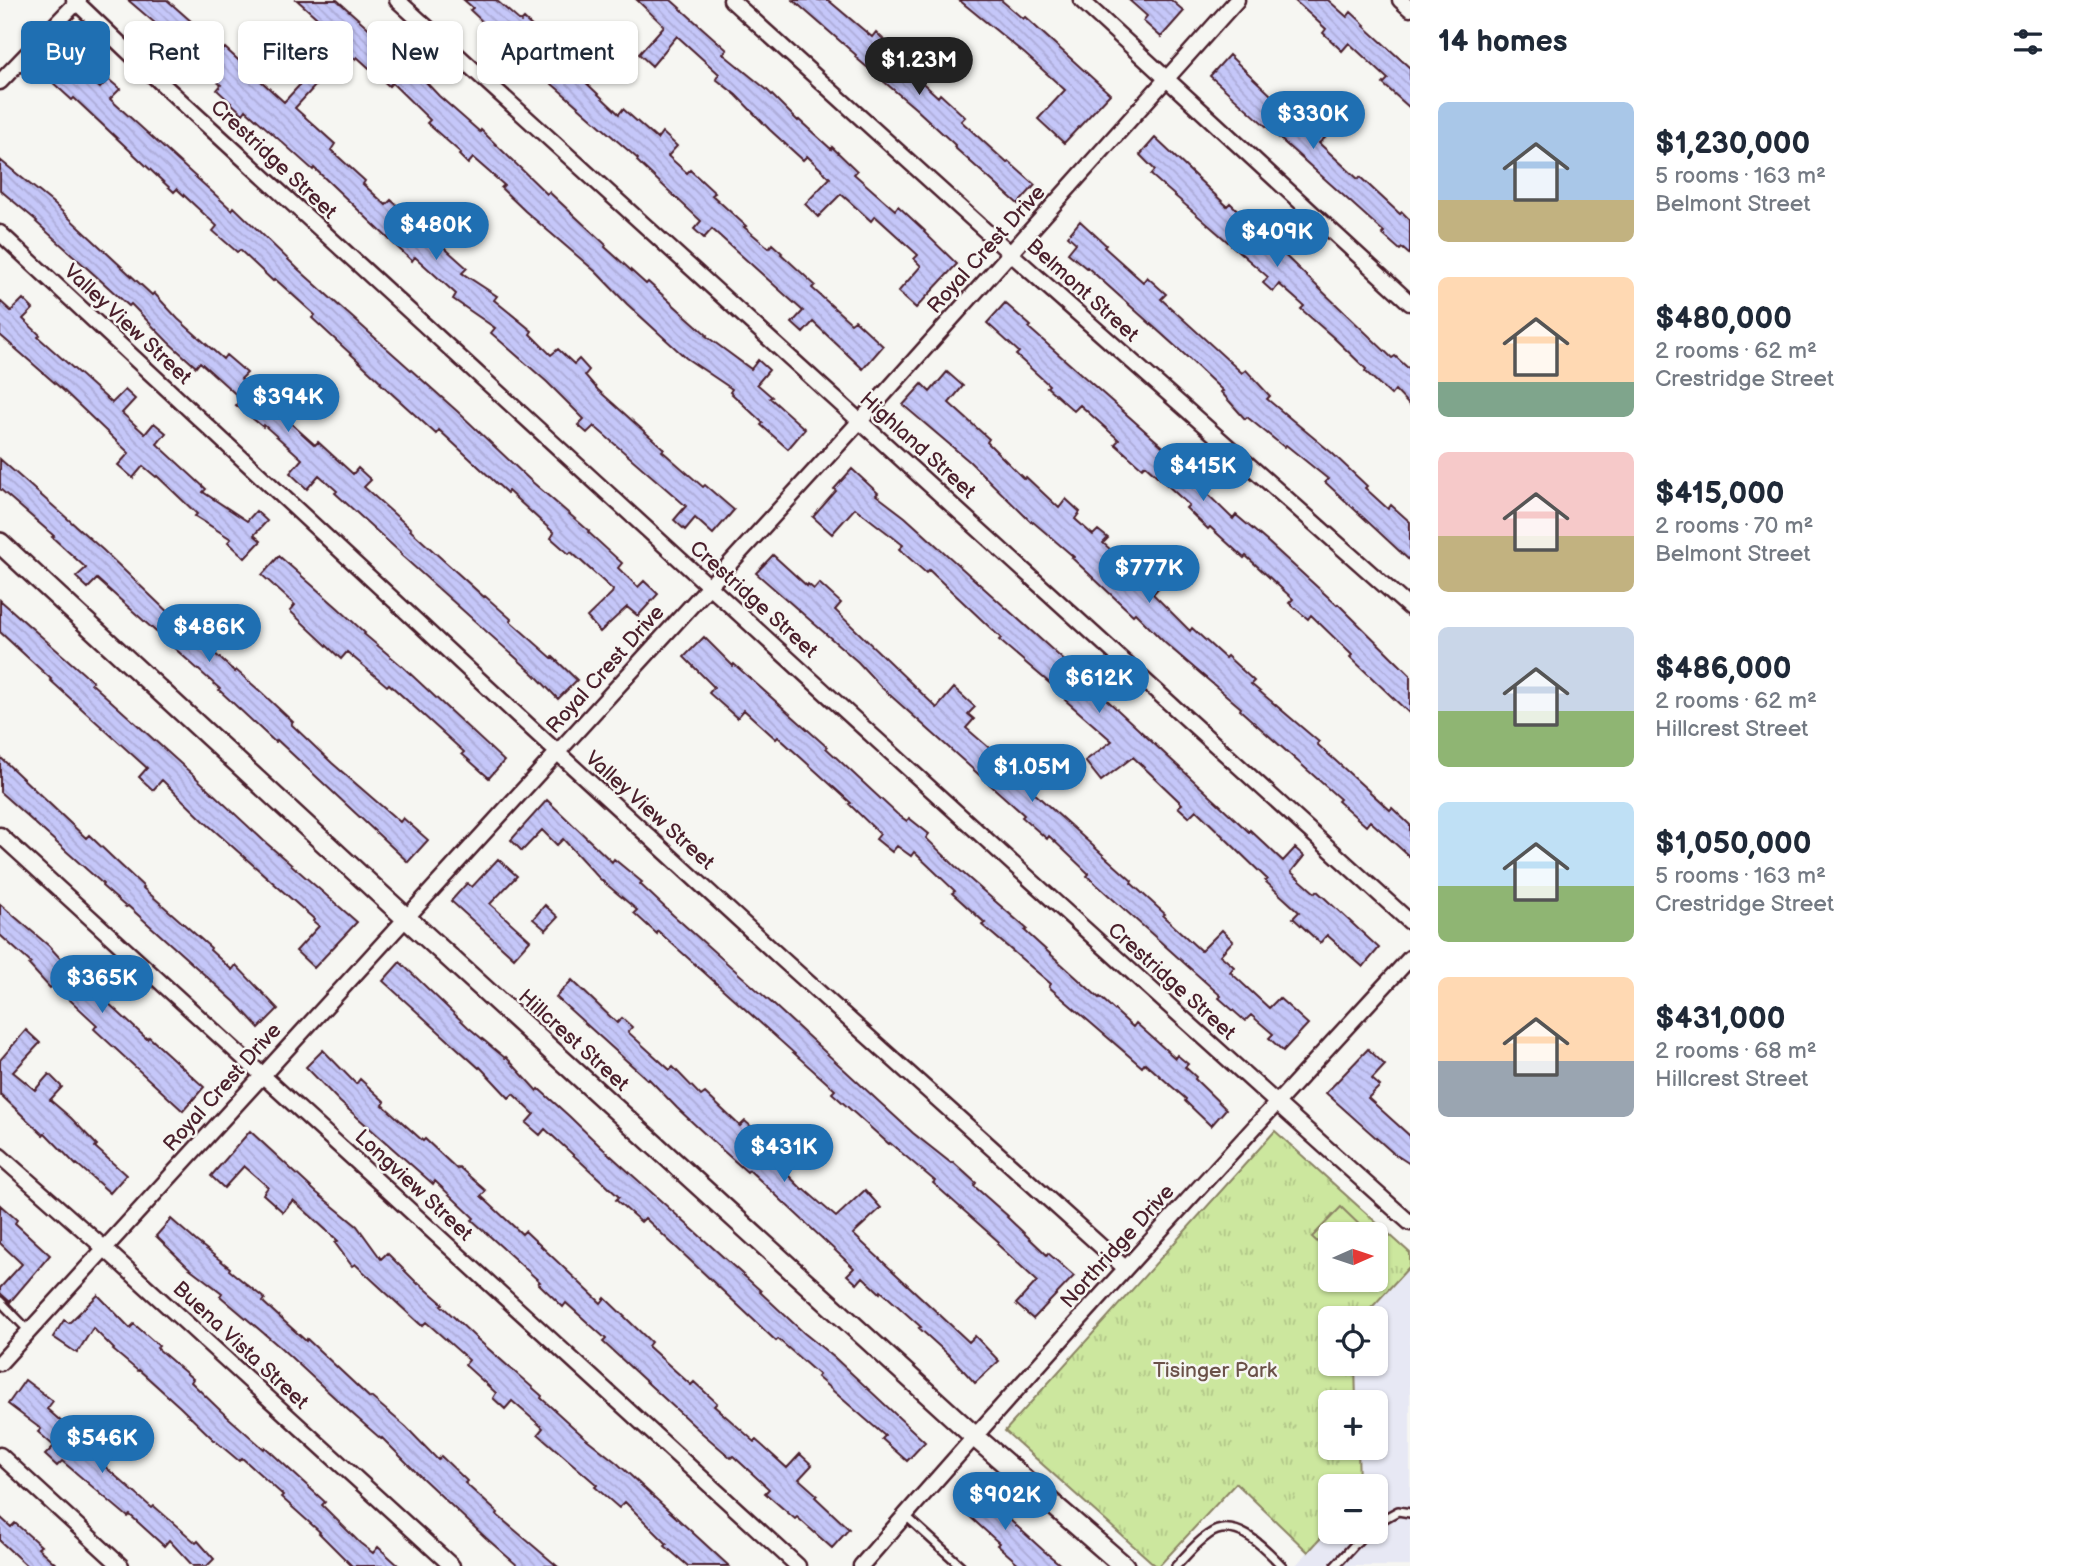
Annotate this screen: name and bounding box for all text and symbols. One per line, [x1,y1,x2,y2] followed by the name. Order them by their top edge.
[21,21,110,84] chip: Buy
[124,21,224,84] chip: Rent
[238,21,353,84] chip: Filters
[367,21,463,84] chip: New
[477,21,638,84] chip: Apartment
[2009,23,2047,61] icon: filters
[1438,24,1567,60] text: 14 homes
[862,38,976,97] pin: $1.23M
[881,46,957,74] text: $1.23M
[1264,92,1362,151] pin: $330K
[205,94,342,225] street label: Crestridge Street
[1277,100,1349,128] text: $330K
[1655,126,1810,162] text: $1,230,000
[1494,130,1578,214] icon: home
[1655,162,1826,190] text: 5 rooms · 163 m²
[922,180,1051,319] street label: Royal Crest Drive
[1655,190,1811,218] text: Belmont Street
[387,202,485,262] pin: $480K
[1228,210,1326,269] pin: $409K
[400,211,472,239] text: $480K
[1241,218,1313,246] text: $409K
[1022,234,1144,348] street label: Belmont Street
[59,259,197,390] street label: Valley View Street
[1655,301,1792,337] text: $480,000
[1494,305,1578,389] icon: home
[1655,337,1817,365] text: 2 rooms · 62 m²
[1655,365,1834,393] text: Crestridge Street
[239,374,337,434] pin: $394K
[252,383,324,411] text: $394K
[855,387,981,504] street label: Highland Street
[1154,444,1252,503] pin: $415K
[1170,452,1236,480] text: $415K
[1655,476,1785,512] text: $415,000
[1494,480,1578,564] icon: home
[1655,512,1814,540] text: 2 rooms · 70 m²
[685,535,823,664] street label: Crestridge Street
[1655,540,1811,568] text: Belmont Street
[1100,546,1198,605] pin: $777K
[1115,554,1183,582] text: $777K
[541,600,670,739] street label: Royal Crest Drive
[160,604,258,664] pin: $486K
[173,613,245,641] text: $486K
[1655,651,1791,687] text: $486,000
[1494,655,1578,739] icon: home
[1050,656,1148,715] pin: $612K
[1065,664,1133,692] text: $612K
[1655,687,1817,715] text: 2 rooms · 62 m²
[1655,715,1808,743] text: Hillcrest Street
[975,744,1089,804] pin: $1.05M
[580,746,720,875] street label: Valley View Street
[993,753,1071,781] text: $1.05M
[1655,826,1811,862] text: $1,050,000
[1494,830,1578,914] icon: home
[1655,862,1826,890] text: 5 rooms · 163 m²
[1655,890,1834,918] text: Crestridge Street
[1103,917,1241,1046] street label: Crestridge Street
[53,956,151,1015] pin: $365K
[66,964,138,992] text: $365K
[513,984,634,1097] street label: Hillcrest Street
[1655,1001,1785,1037] text: $431,000
[1494,1005,1578,1089] icon: home
[158,1018,287,1157] street label: Royal Crest Drive
[1655,1037,1817,1065] text: 2 rooms · 68 m²
[1655,1065,1808,1093] text: Hillcrest Street
[350,1124,478,1247] street label: Longview Street
[735,1124,833,1184] pin: $431K
[750,1133,818,1161] text: $431K
[1055,1179,1179,1313] street label: Northridge Drive
[1318,1222,1388,1292] north arrow
[1318,1222,1388,1544] map controls
[168,1276,314,1415] street label: Buena Vista Street
[1318,1306,1388,1376] button: locate
[1153,1358,1278,1383] park label: Tisinger Park
[1318,1390,1388,1460] button: +
[53,1416,151,1475] pin: $546K
[66,1424,138,1452] text: $546K
[956,1472,1054,1532] pin: $902K
[1318,1474,1388,1544] button: −
[969,1481,1041,1509] text: $902K

